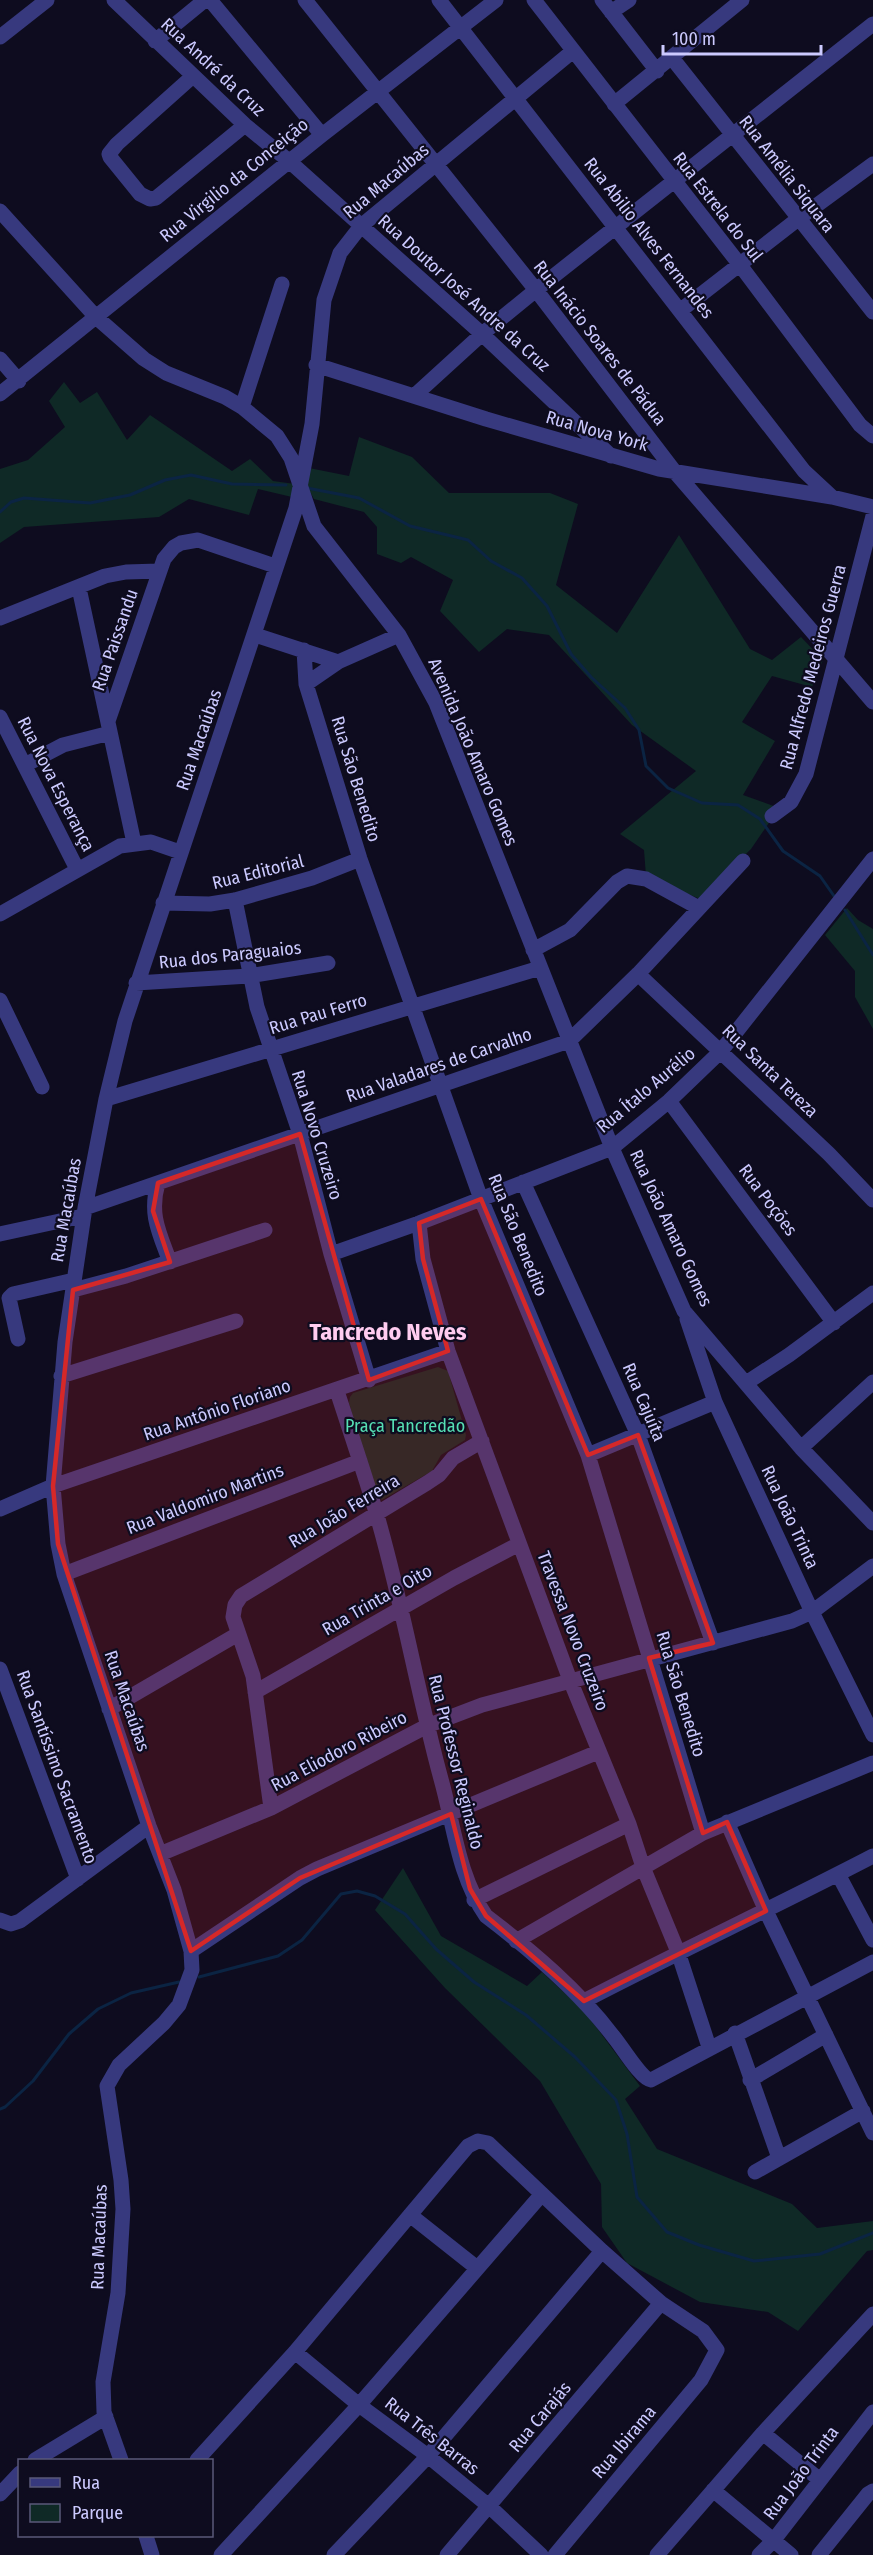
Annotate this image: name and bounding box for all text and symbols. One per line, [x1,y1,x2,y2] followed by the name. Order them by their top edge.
[156,13,270,121] street label: Rua André da Cruz
[663,18,820,56] scale bar
[672,28,716,50] text: 100 m
[734,111,840,237] street label: Rua Amélia Siquara
[155,113,313,247] street label: Rua Virgilio da Conceição
[339,138,434,223] street label: Rua Macaúbas
[668,148,768,266] street label: Rua Estrela do Sul
[579,153,719,323] street label: Rua Abilio Alves Fernandes
[373,210,555,376] street label: Rua Doutor José Andre da Cruz
[529,256,671,430] street label: Rua Inácio Soares de Pádua
[543,406,651,456] street label: Rua Nova York
[775,562,851,772] street label: Rua Alfredo Medeiros Guerra
[87,586,143,694] street label: Rua Paissandu
[423,655,523,849] street label: Avenida João Amaro Gomes
[171,686,227,793] street label: Rua Macaúbas
[13,713,100,855] street label: Rua Nova Esperança
[326,714,386,844] street label: Rua São Benedito
[210,850,306,894] street label: Rua Editorial
[158,937,303,973] street label: Rua dos Paraguaios
[267,989,369,1039] street label: Rua Pau Ferro
[717,1020,823,1122] street label: Rua Santa Tereza
[343,1023,535,1107] street label: Rua Valadares de Carvalho
[592,1042,700,1138] street label: Rua Ítalo Aurélio
[287,1067,347,1203] street label: Rua Novo Cruzeiro
[625,1146,717,1310] street label: Rua João Amaro Gomes
[46,1156,86,1264] street label: Rua Macaúbas
[734,1160,802,1240] street label: Rua Poções
[483,1171,553,1299] street label: Rua São Benedito
[310,1318,467,1346] district label: Tancredo Neves
[618,1360,670,1445] street label: Rua Cajuíta
[140,1374,294,1446] street label: Rua Antônio Floriano
[345,1415,465,1437] park label: Praça Tancredão
[123,1459,287,1539] street label: Rua Valdomiro Martins
[756,1462,824,1572] street label: Rua João Trinta
[285,1469,403,1553] street label: Rua João Ferreira
[532,1548,614,1714] street label: Travessa Novo Cruzeiro
[318,1560,436,1640] street label: Rua Trinta e Oito
[651,1629,711,1759] street label: Rua São Benedito
[99,1648,155,1755] street label: Rua Macaúbas
[12,1667,102,1867] street label: Rua Santíssimo Sacramento
[424,1672,488,1852] street label: Rua Professor Reginaldo
[267,1706,411,1796] street label: Rua Eliodoro Ribeiro
[86,2184,112,2290] street label: Rua Macaúbas
[504,2377,576,2457] street label: Rua Carajás
[380,2392,484,2480] street label: Rua Três Barras
[587,2401,661,2483] street label: Rua Ibirama
[759,2422,843,2524] street label: Rua João Trinta
[18,2459,213,2537] legend
[72,2472,100,2494] text: Rua
[72,2502,123,2524] text: Parque

